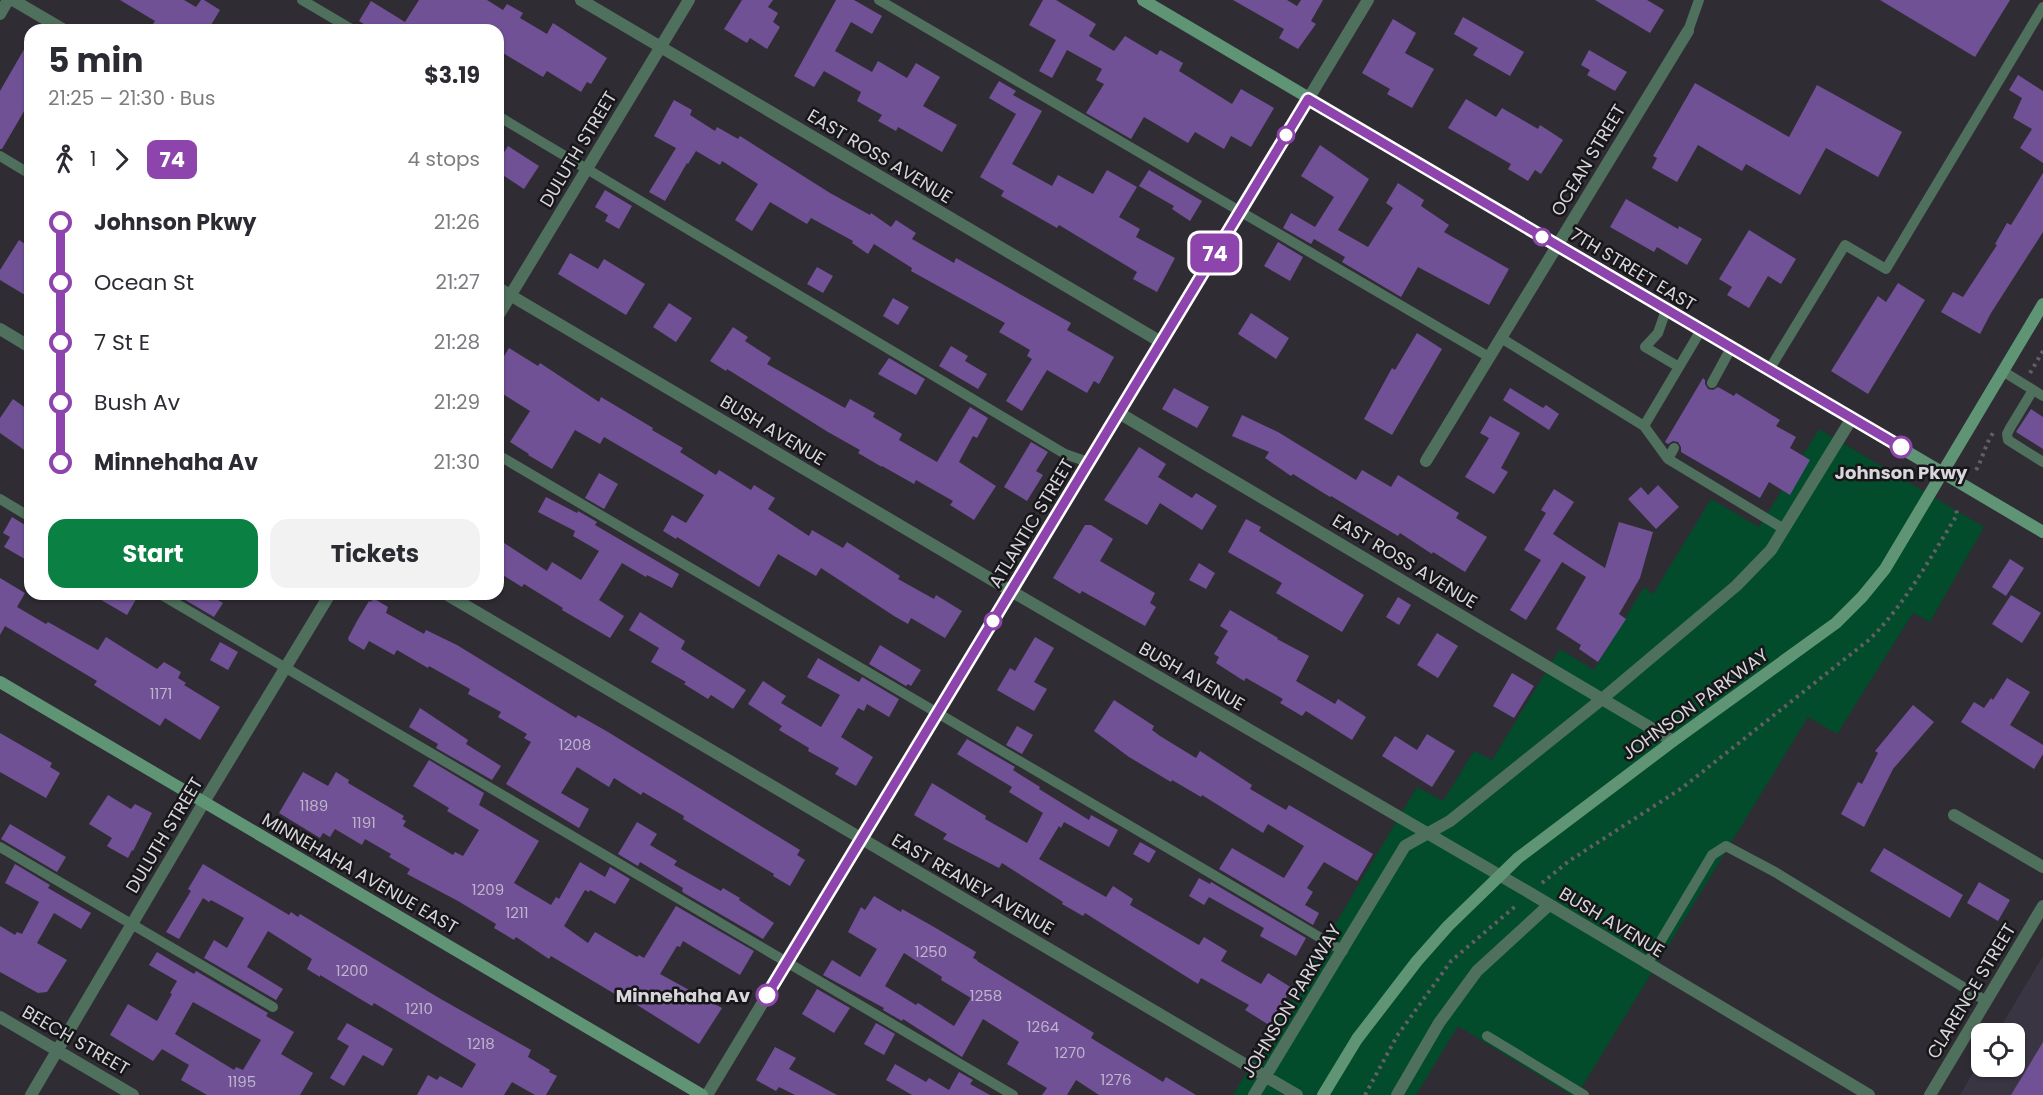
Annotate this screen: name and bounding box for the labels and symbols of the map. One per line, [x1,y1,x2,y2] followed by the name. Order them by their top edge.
[533,86,623,212] street label: DULUTH STREET
[1545,99,1631,221] street label: OCEAN STREET
[803,103,957,209] street label: EAST ROSS AVENUE
[1277,126,1295,144] unlabelled marker
[1565,222,1701,317] street label: 7TH STREET EAST
[1533,228,1551,246] unlabelled marker
[1188,234,1242,272] line badge: 74
[716,389,830,471] street label: BUSH AVENUE
[1890,436,1912,458] marker: Johnson Pkwy
[982,453,1080,592] street label: ATLANTIC STREET
[1835,460,1968,485] place label: Johnson Pkwy
[1328,508,1482,614] street label: EAST ROSS AVENUE
[984,612,1002,630] unlabelled marker
[1134,636,1250,716] street label: BUSH AVENUE
[1617,642,1774,766] street label: JOHNSON PARKWAY
[150,683,172,704] house number: 1171
[559,734,591,755] house number: 1208
[119,772,209,898] street label: DULUTH STREET
[300,795,328,816] house number: 1189
[257,807,463,940] street label: MINNEHAHA AVENUE EAST
[352,812,376,833] house number: 1191
[887,827,1059,941] street label: EAST REANEY AVENUE
[472,879,504,900] house number: 1209
[1555,881,1669,963] street label: BUSH AVENUE
[505,902,529,923] house number: 1211
[1921,918,2022,1063] street label: CLARENCE STREET
[1235,919,1347,1083] street label: JOHNSON PARKWAY
[915,941,947,962] house number: 1250
[336,960,368,981] house number: 1200
[616,983,751,1008] place label: Minnehaha Av
[756,984,778,1006] marker: Minnehaha Av
[970,985,1002,1006] house number: 1258
[405,998,433,1019] house number: 1210
[18,999,134,1081] street label: BEECH STREET
[1027,1016,1059,1037] house number: 1264
[467,1033,495,1054] house number: 1218
[1054,1042,1086,1063] house number: 1270
[1100,1069,1132,1090] house number: 1276
[228,1071,256,1092] house number: 1195

